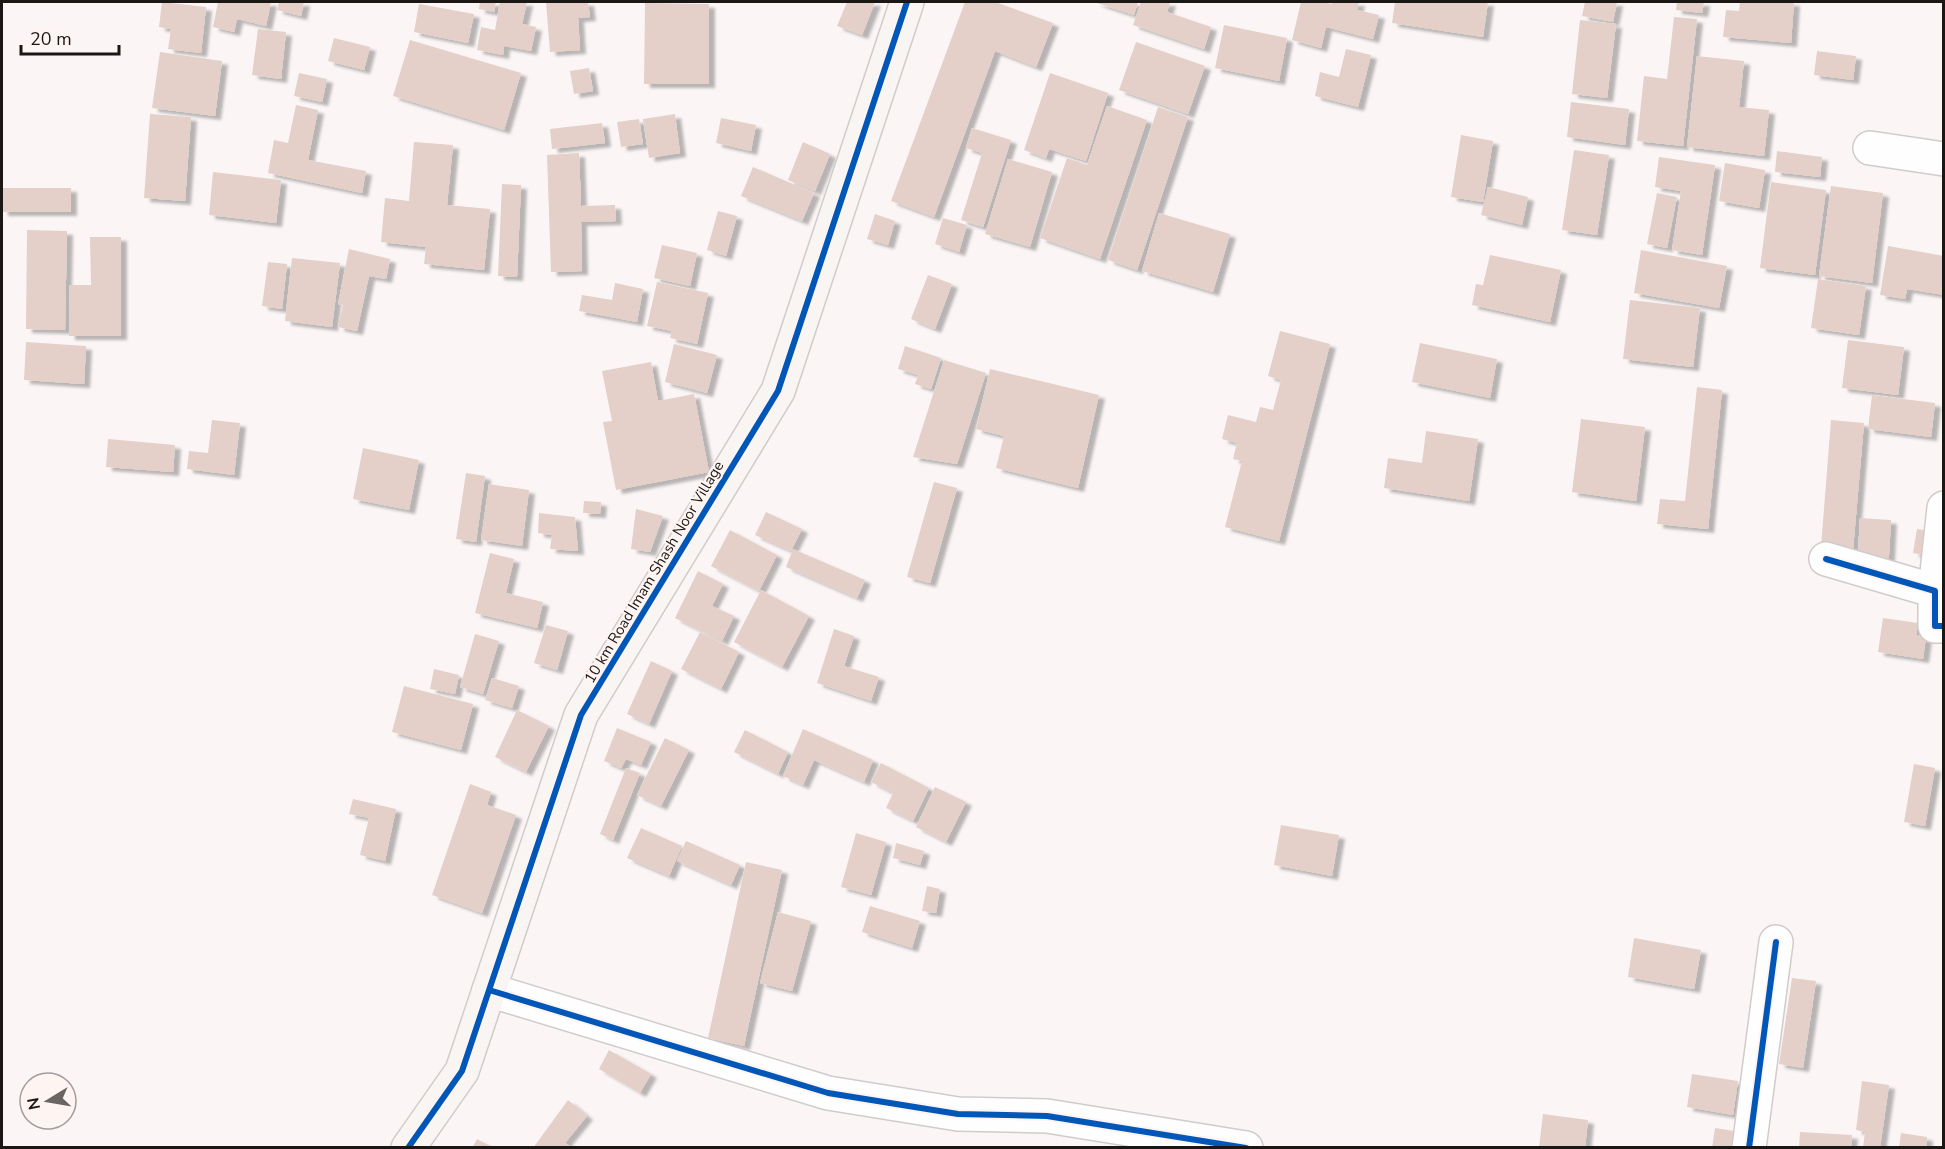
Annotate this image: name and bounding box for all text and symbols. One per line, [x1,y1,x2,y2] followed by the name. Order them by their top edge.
[21,18,118,56] scale bar
[30,27,72,51] text: 20 m
[580,457,728,687] street label: 10 km Road Imam Shash Noor Village
[18,1071,78,1131] north arrow
[22,1096,46,1112] text: N

